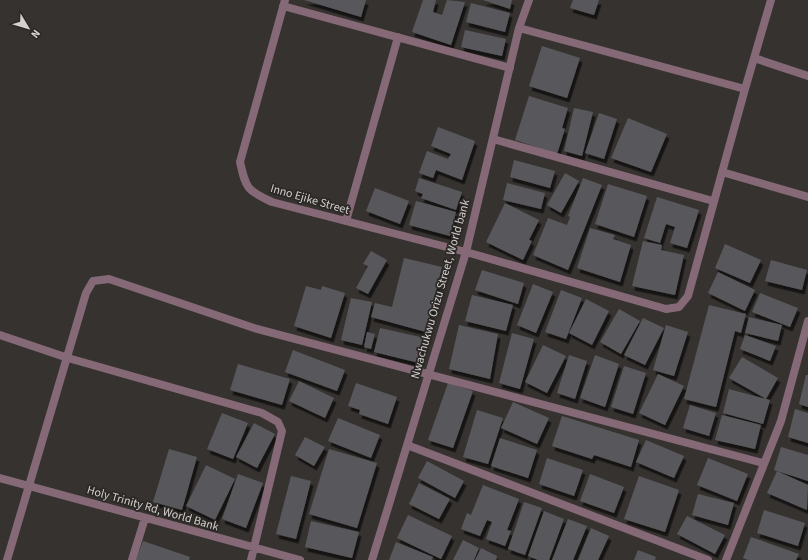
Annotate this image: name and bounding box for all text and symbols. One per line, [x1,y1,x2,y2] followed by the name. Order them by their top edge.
[8,8,48,48] north arrow
[27,26,44,41] text: N
[268,180,351,219] street label: Inno Ejike Street
[407,197,474,381] street label: Nwachukwu Orizu Street, World bank
[85,481,221,535] street label: Holy Trinity Rd, World Bank

